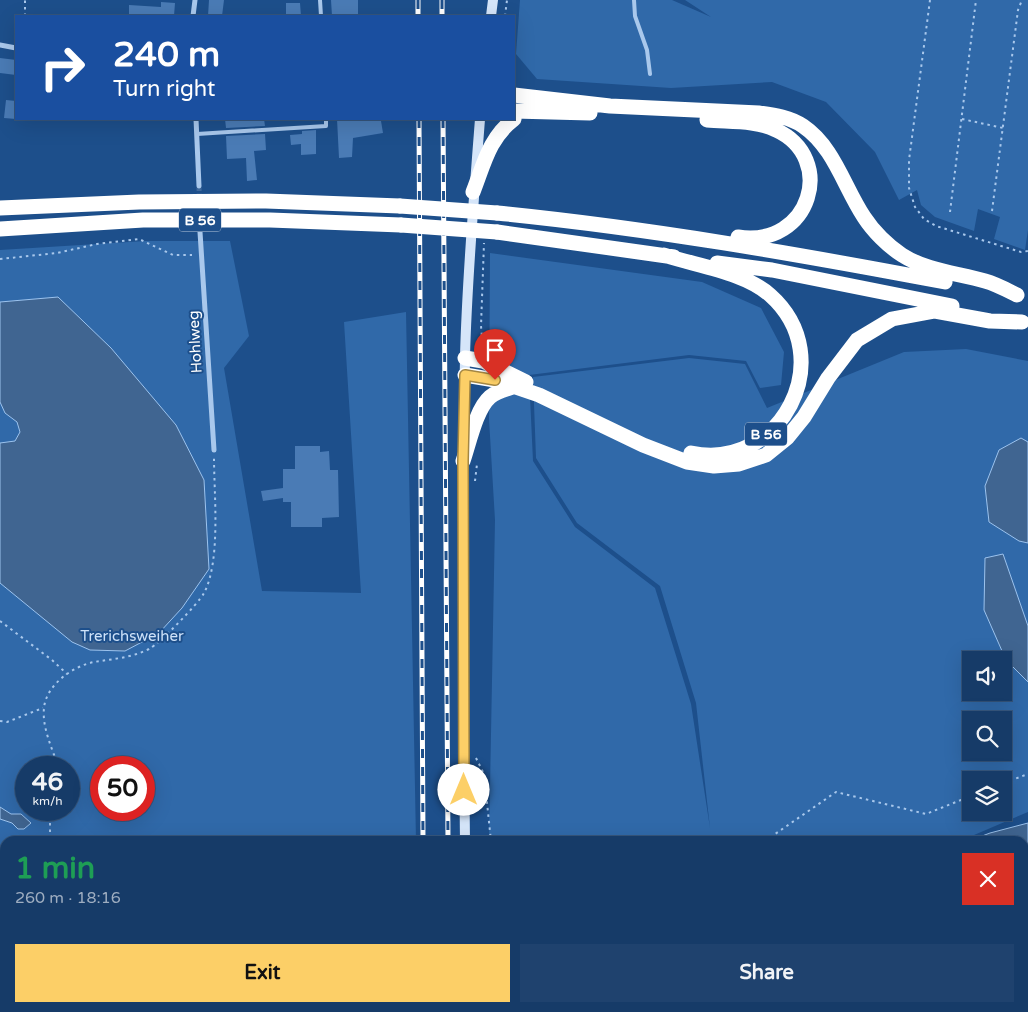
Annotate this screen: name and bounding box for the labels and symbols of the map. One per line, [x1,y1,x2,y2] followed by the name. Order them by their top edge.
[179,208,221,232] road number: B 56
[184,310,206,374] street label: Hohlweg
[474,329,516,380] pin
[745,422,787,446] road number: B 56
[80,627,184,645] park label: Trerichsweiher
[90,756,155,821] speed limit sign: 50
[437,763,489,815] position arrow

